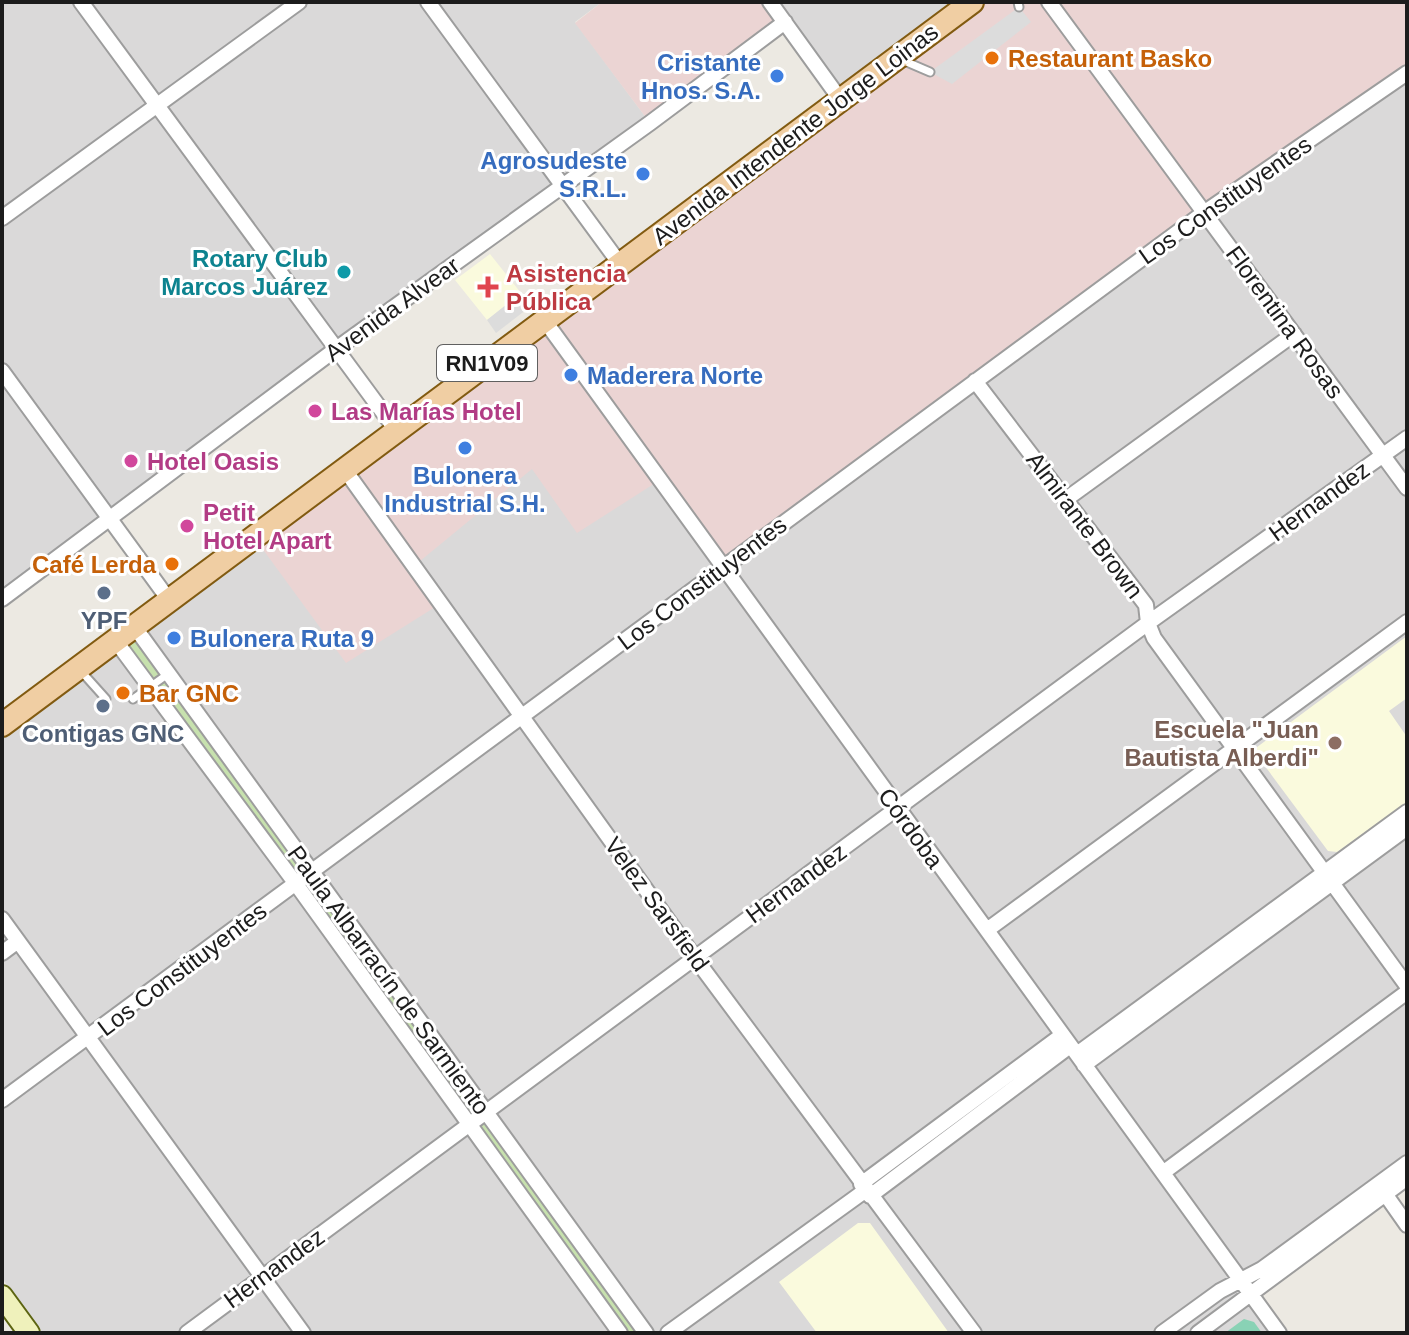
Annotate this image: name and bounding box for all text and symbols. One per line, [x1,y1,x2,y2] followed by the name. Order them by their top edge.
[647,18,943,250] street label: Avenida Intendente Jorge Loinas
[1008,45,1212,72] place label: Restaurant Basko
[641,49,761,104] place label: Cristante Hnos. S.A.
[983,49,1001,67] marker: Restaurant Basko
[768,67,786,85] marker: Cristante Hnos. S.A.
[1134,130,1316,270] street label: Los Constituyentes
[480,147,627,202] place label: Agrosudeste S.R.L.
[634,165,652,183] marker: Agrosudeste S.R.L.
[1221,241,1349,403] street label: Florentina Rosas
[161,245,328,300] place label: Rotary Club Marcos Juárez
[319,251,465,367] street label: Avenida Alvear
[506,260,627,315] place label: Asistencia Pública
[335,263,353,281] marker: Rotary Club Marcos Juárez
[477,276,499,298] marker: Asistencia Pública
[437,345,537,381] road number: RN1V09
[587,362,763,389] place label: Maderera Norte
[562,366,580,384] marker: Maderera Norte
[331,398,522,425] place label: Las Marías Hotel
[306,402,324,420] marker: Las Marías Hotel
[456,439,474,457] marker: Bulonera Industrial S.H.
[1021,447,1149,603] street label: Almirante Brown
[147,448,279,475] place label: Hotel Oasis
[122,452,140,470] marker: Hotel Oasis
[1264,456,1374,546] street label: Hernandez
[384,462,546,517] place label: Bulonera Industrial S.H.
[203,499,331,554] place label: Petit Hotel Apart
[612,511,792,655] street label: Los Constituyentes
[178,517,196,535] marker: Petit Hotel Apart
[32,551,157,578] place label: Café Lerda
[163,555,181,573] marker: Café Lerda
[95,584,113,602] marker: YPF
[81,607,127,634] place label: YPF
[190,625,374,652] place label: Bulonera Ruta 9
[165,629,183,647] marker: Bulonera Ruta 9
[139,680,239,707] place label: Bar GNC
[114,684,132,702] marker: Bar GNC
[94,697,112,715] marker: Contigas GNC
[1124,716,1319,771] place label: Escuela "Juan Bautista Alberdi"
[22,720,184,747] place label: Contigas GNC
[1326,734,1344,752] marker: Escuela "Juan Bautista Alberdi"
[873,783,949,874] street label: Córdoba
[599,832,715,976] street label: Velez Sarsfield
[741,838,851,928] street label: Hernandez
[282,840,496,1120] street label: Paula Albarracín de Sarmiento
[92,897,272,1041] street label: Los Constituyentes
[219,1223,329,1313] street label: Hernandez

